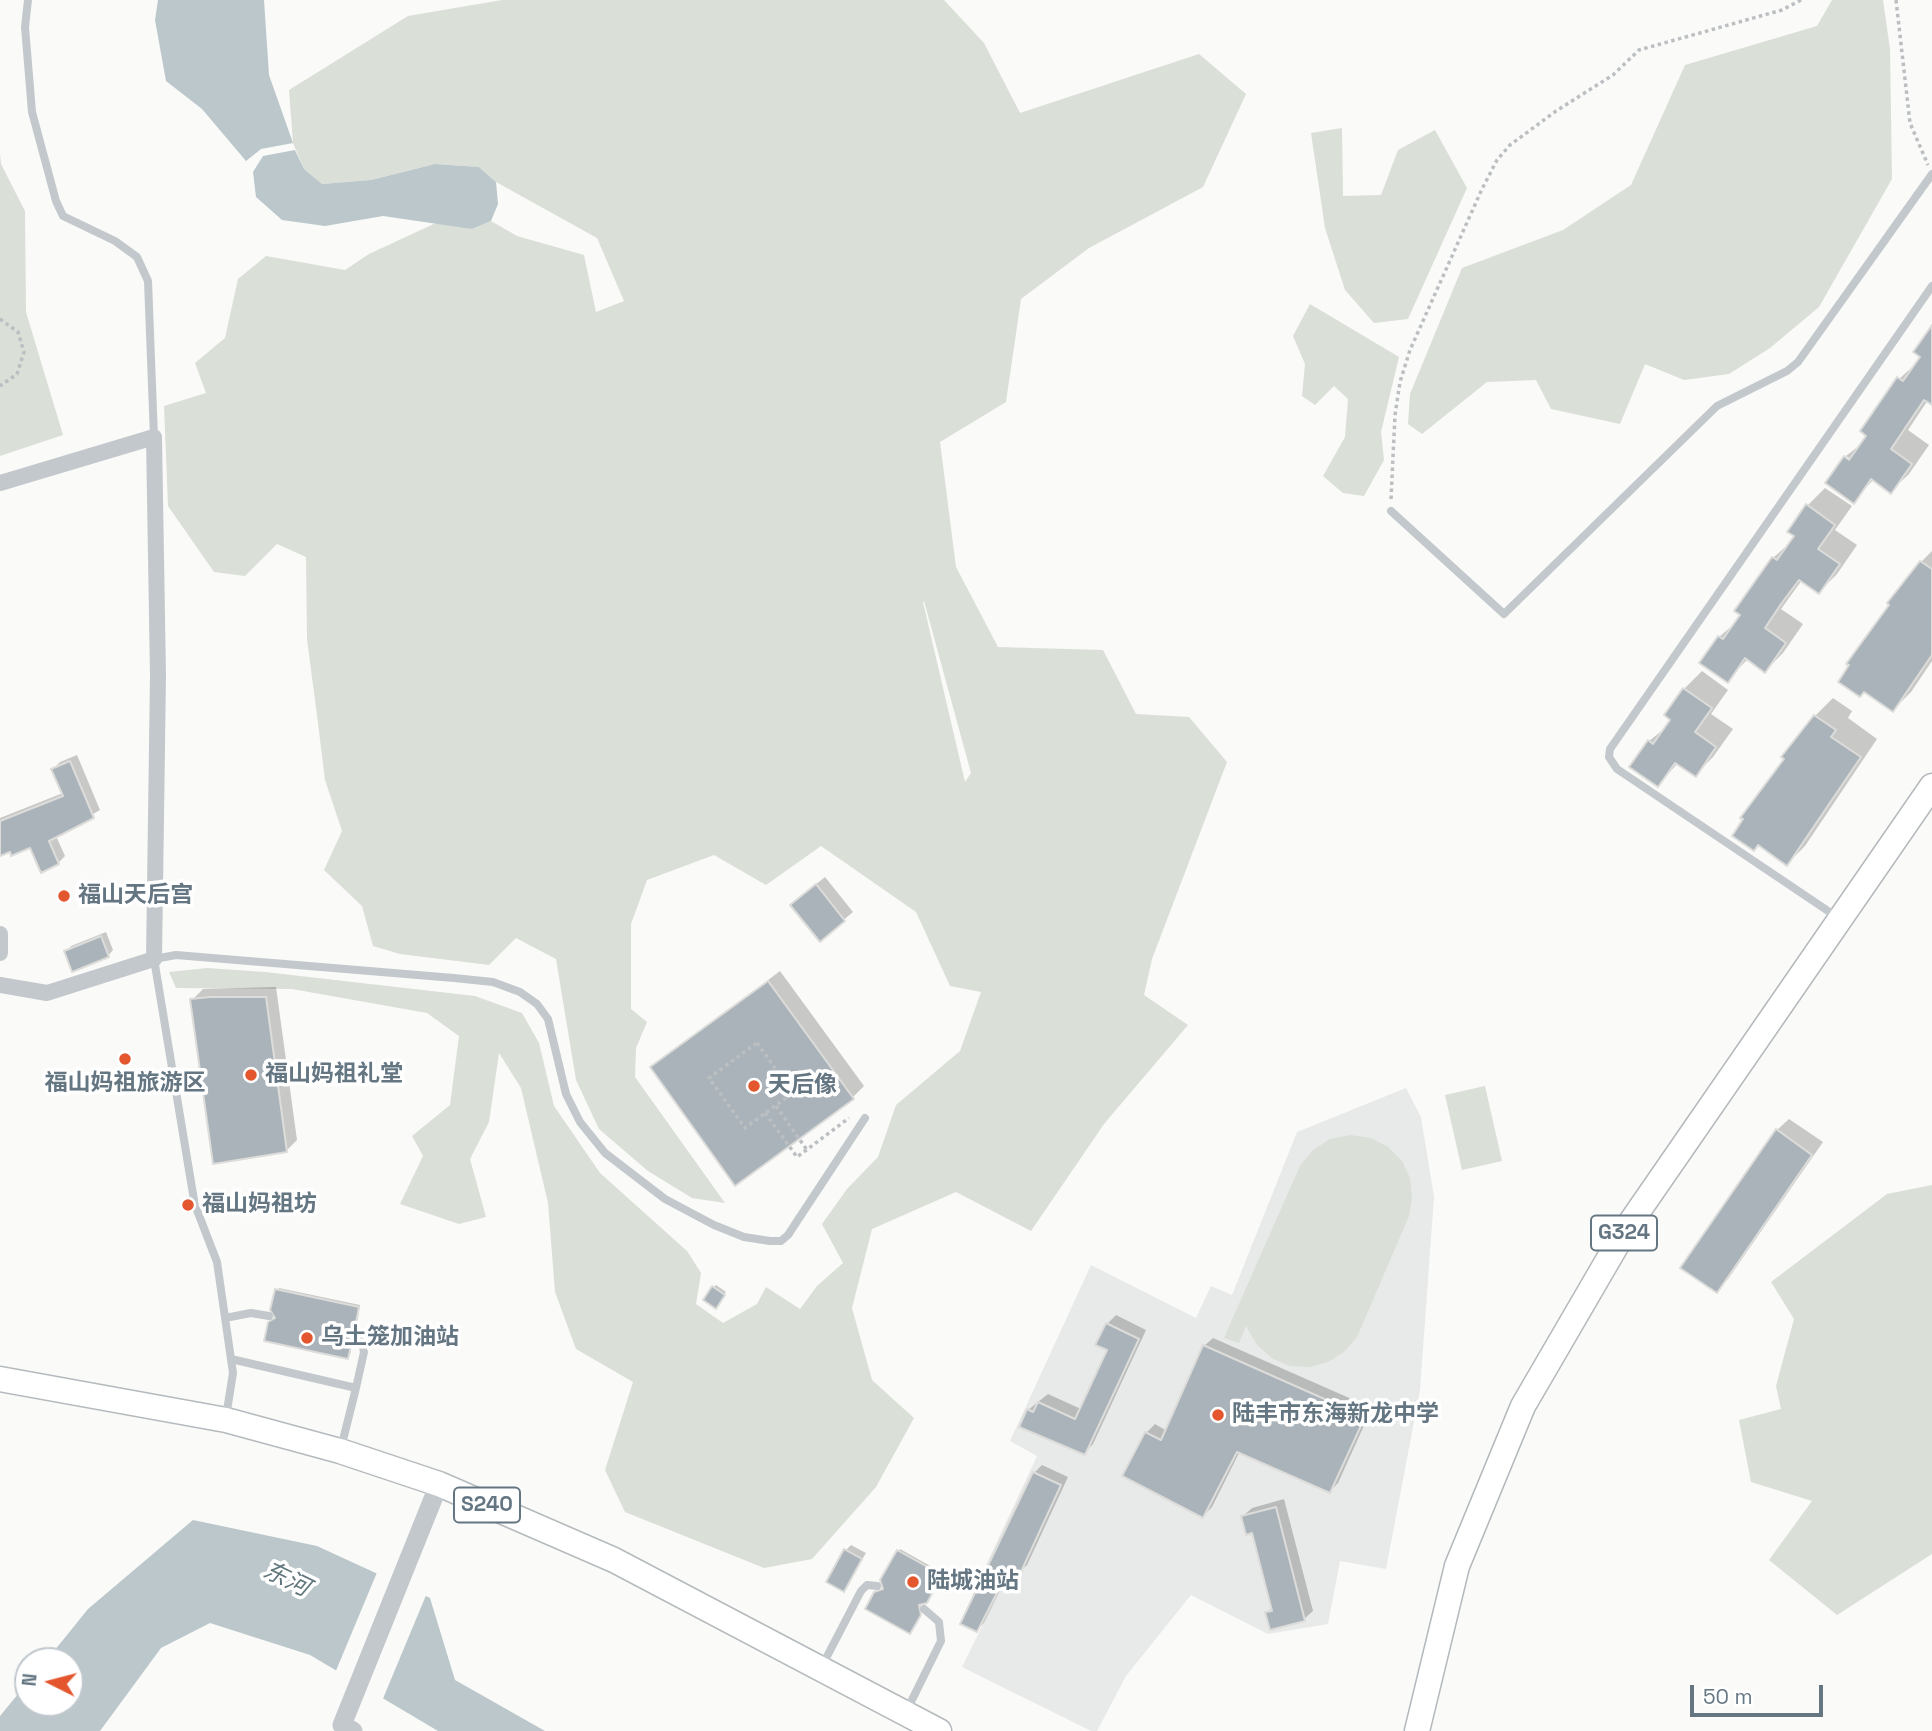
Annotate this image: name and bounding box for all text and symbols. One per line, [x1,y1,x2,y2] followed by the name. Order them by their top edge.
[78,882,193,910] place label: 福山天后宫
[56,888,72,904] marker: 福山天后宫
[117,1051,133,1067] marker: 福山妈祖旅游区
[265,1061,403,1089] place label: 福山妈祖礼堂
[243,1067,259,1083] marker: 福山妈祖礼堂
[45,1070,205,1098] place label: 福山妈祖旅游区
[768,1072,837,1100] place label: 天后像
[746,1078,762,1094] marker: 天后像
[202,1191,317,1219] place label: 福山妈祖坊
[180,1197,196,1213] marker: 福山妈祖坊
[1591,1216,1657,1250] road number: G324
[321,1324,459,1352] place label: 乌土笼加油站
[299,1330,315,1346] marker: 乌土笼加油站
[1232,1401,1439,1429] place label: 陆丰市东海新龙中学
[1210,1407,1226,1423] marker: 陆丰市东海新龙中学
[454,1488,520,1522] road number: S240
[258,1557,314,1603] water label: 东河
[927,1568,1019,1596] place label: 陆城油站
[905,1574,921,1590] marker: 陆城油站
[14,1647,84,1717] north arrow
[17,1672,43,1688] text: N
[1694,1672,1827,1716] scale bar
[1703,1683,1753,1710] text: 50 m

